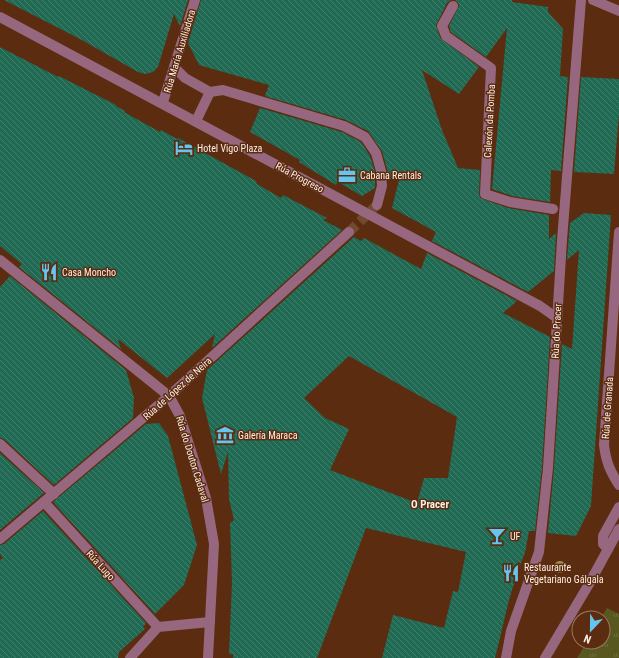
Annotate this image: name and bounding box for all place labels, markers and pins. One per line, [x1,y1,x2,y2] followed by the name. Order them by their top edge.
[174,138,194,158] hotel icon: Hotel Vigo Plaza
[197,143,263,154] place label: Hotel Vigo Plaza
[337,165,357,185] office icon: Cabana Rentals
[360,170,422,181] place label: Cabana Rentals
[39,262,59,282] restaurant icon: Casa Moncho
[62,267,116,278] place label: Casa Moncho
[215,425,235,445] museum icon: Galería Maraca
[238,430,298,441] place label: Galería Maraca
[487,526,507,546] bar icon: UF
[510,531,521,542] place label: UF
[524,562,604,585] place label: Restaurante Vegetariano Gálgala
[501,563,521,583] restaurant icon: Restaurante Vegetariano Gálgala

